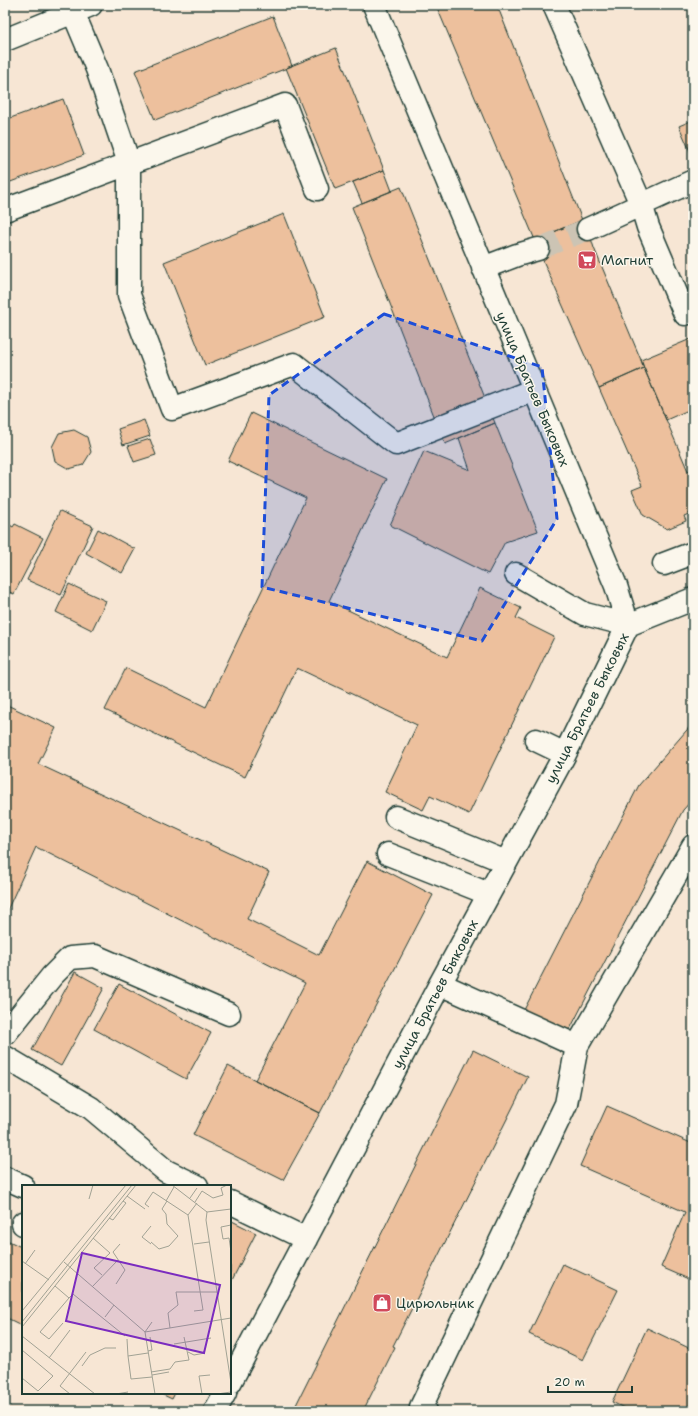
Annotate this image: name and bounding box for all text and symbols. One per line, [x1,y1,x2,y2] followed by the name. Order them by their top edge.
[576,249,598,271] supermarket icon: Магнит
[601,251,654,269] place label: Магнит
[492,309,574,469] street label: улица Братьев Быковых
[541,630,633,786] street label: улица Братьев Быковых
[388,916,482,1072] street label: улица Братьев Быковых
[22,1185,231,1394] inset map
[371,1292,393,1314] shop icon: Цирюльник
[396,1294,475,1312] place label: Цирюльник
[548,1368,632,1394] scale bar
[554,1374,585,1390] text: 20 m

